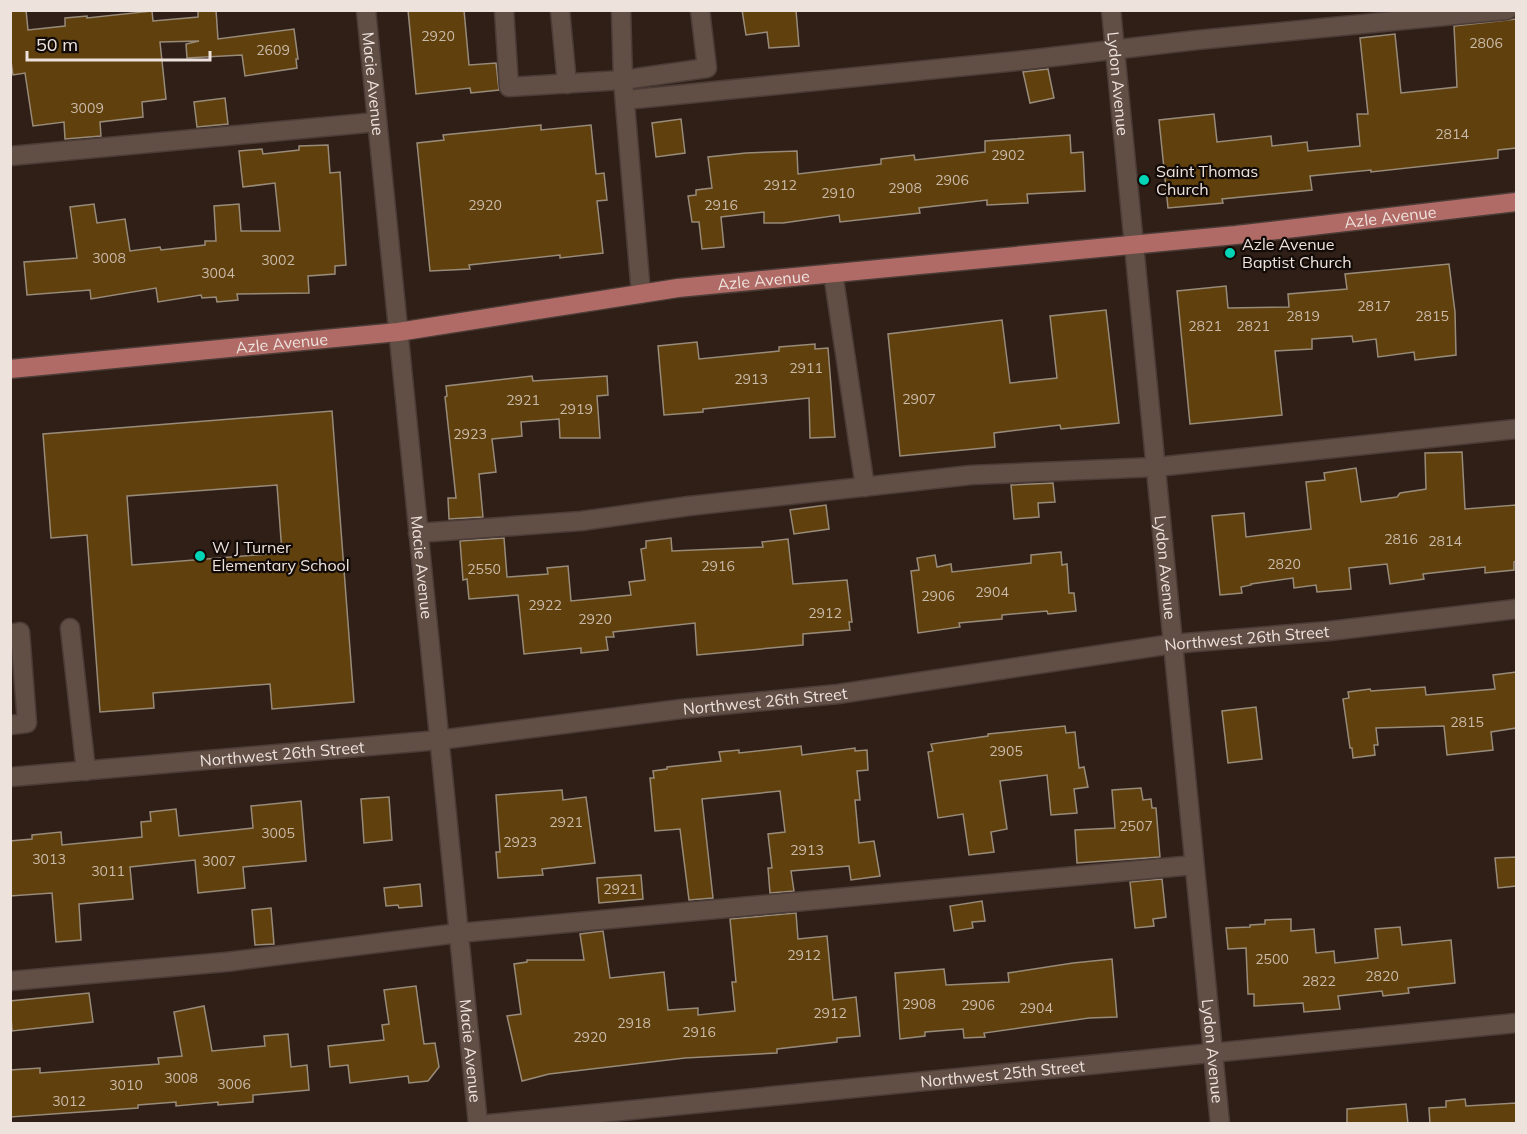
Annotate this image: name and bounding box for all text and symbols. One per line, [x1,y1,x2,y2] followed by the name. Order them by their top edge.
[27,24,210,62] scale bar
[421,27,455,45] house number: 2920
[358,31,389,136] street label: Macie Avenue
[1103,31,1133,137] street label: Lydon Avenue
[36,33,78,56] text: 50 m
[1469,34,1503,52] house number: 2806
[256,41,290,59] house number: 2609
[70,99,104,117] house number: 3009
[1435,125,1469,143] house number: 2814
[991,146,1025,164] house number: 2902
[1156,161,1258,199] place label: Saint Thomas Church
[935,171,969,189] house number: 2906
[1137,173,1151,187] marker: Saint Thomas Church
[763,176,797,194] house number: 2912
[888,179,922,197] house number: 2908
[821,184,855,202] house number: 2910
[468,196,502,214] house number: 2920
[704,196,738,214] house number: 2916
[1343,201,1437,232] street label: Azle Avenue
[1242,234,1352,272] place label: Azle Avenue Baptist Church
[1223,246,1237,260] marker: Azle Avenue Baptist Church
[92,249,126,267] house number: 3008
[261,251,295,269] house number: 3002
[201,264,235,282] house number: 3004
[716,266,810,294] street label: Azle Avenue
[1357,297,1391,315] house number: 2817
[1286,307,1320,325] house number: 2819
[1415,307,1449,325] house number: 2815
[1188,317,1222,335] house number: 2821
[1236,317,1270,335] house number: 2821
[235,329,329,357] street label: Azle Avenue
[789,359,823,377] house number: 2911
[734,370,768,388] house number: 2913
[902,390,936,408] house number: 2907
[506,391,540,409] house number: 2921
[559,400,593,418] house number: 2919
[453,425,487,443] house number: 2923
[1150,514,1181,620] street label: Lydon Avenue
[407,515,437,620] street label: Macie Avenue
[1384,530,1418,548] house number: 2816
[1428,532,1462,550] house number: 2814
[212,537,350,575] place label: W J Turner Elementary School
[193,549,207,563] marker: W J Turner Elementary School
[1267,555,1301,573] house number: 2820
[701,557,735,575] house number: 2916
[467,560,501,578] house number: 2550
[975,583,1009,601] house number: 2904
[921,587,955,605] house number: 2906
[528,596,562,614] house number: 2922
[808,604,842,622] house number: 2912
[578,610,612,628] house number: 2920
[1163,621,1330,655] street label: Northwest 26th Street
[682,683,849,719] street label: Northwest 26th Street
[1450,713,1484,731] house number: 2815
[199,736,365,771] street label: Northwest 26th Street
[989,742,1023,760] house number: 2905
[549,813,583,831] house number: 2921
[1119,817,1153,835] house number: 2507
[261,824,295,842] house number: 3005
[503,833,537,851] house number: 2923
[790,841,824,859] house number: 2913
[32,850,66,868] house number: 3013
[202,852,236,870] house number: 3007
[91,862,125,880] house number: 3011
[603,880,637,898] house number: 2921
[787,946,821,964] house number: 2912
[1255,950,1289,968] house number: 2500
[1365,967,1399,985] house number: 2820
[1302,972,1336,990] house number: 2822
[902,995,936,1013] house number: 2908
[961,996,995,1014] house number: 2906
[455,998,486,1103] street label: Macie Avenue
[1198,998,1228,1104] street label: Lydon Avenue
[1019,999,1053,1017] house number: 2904
[813,1004,847,1022] house number: 2912
[617,1014,651,1032] house number: 2918
[682,1023,716,1041] house number: 2916
[573,1028,607,1046] house number: 2920
[919,1055,1086,1092] street label: Northwest 25th Street
[164,1069,198,1087] house number: 3008
[217,1075,251,1093] house number: 3006
[109,1076,143,1094] house number: 3010
[52,1092,86,1110] house number: 3012

